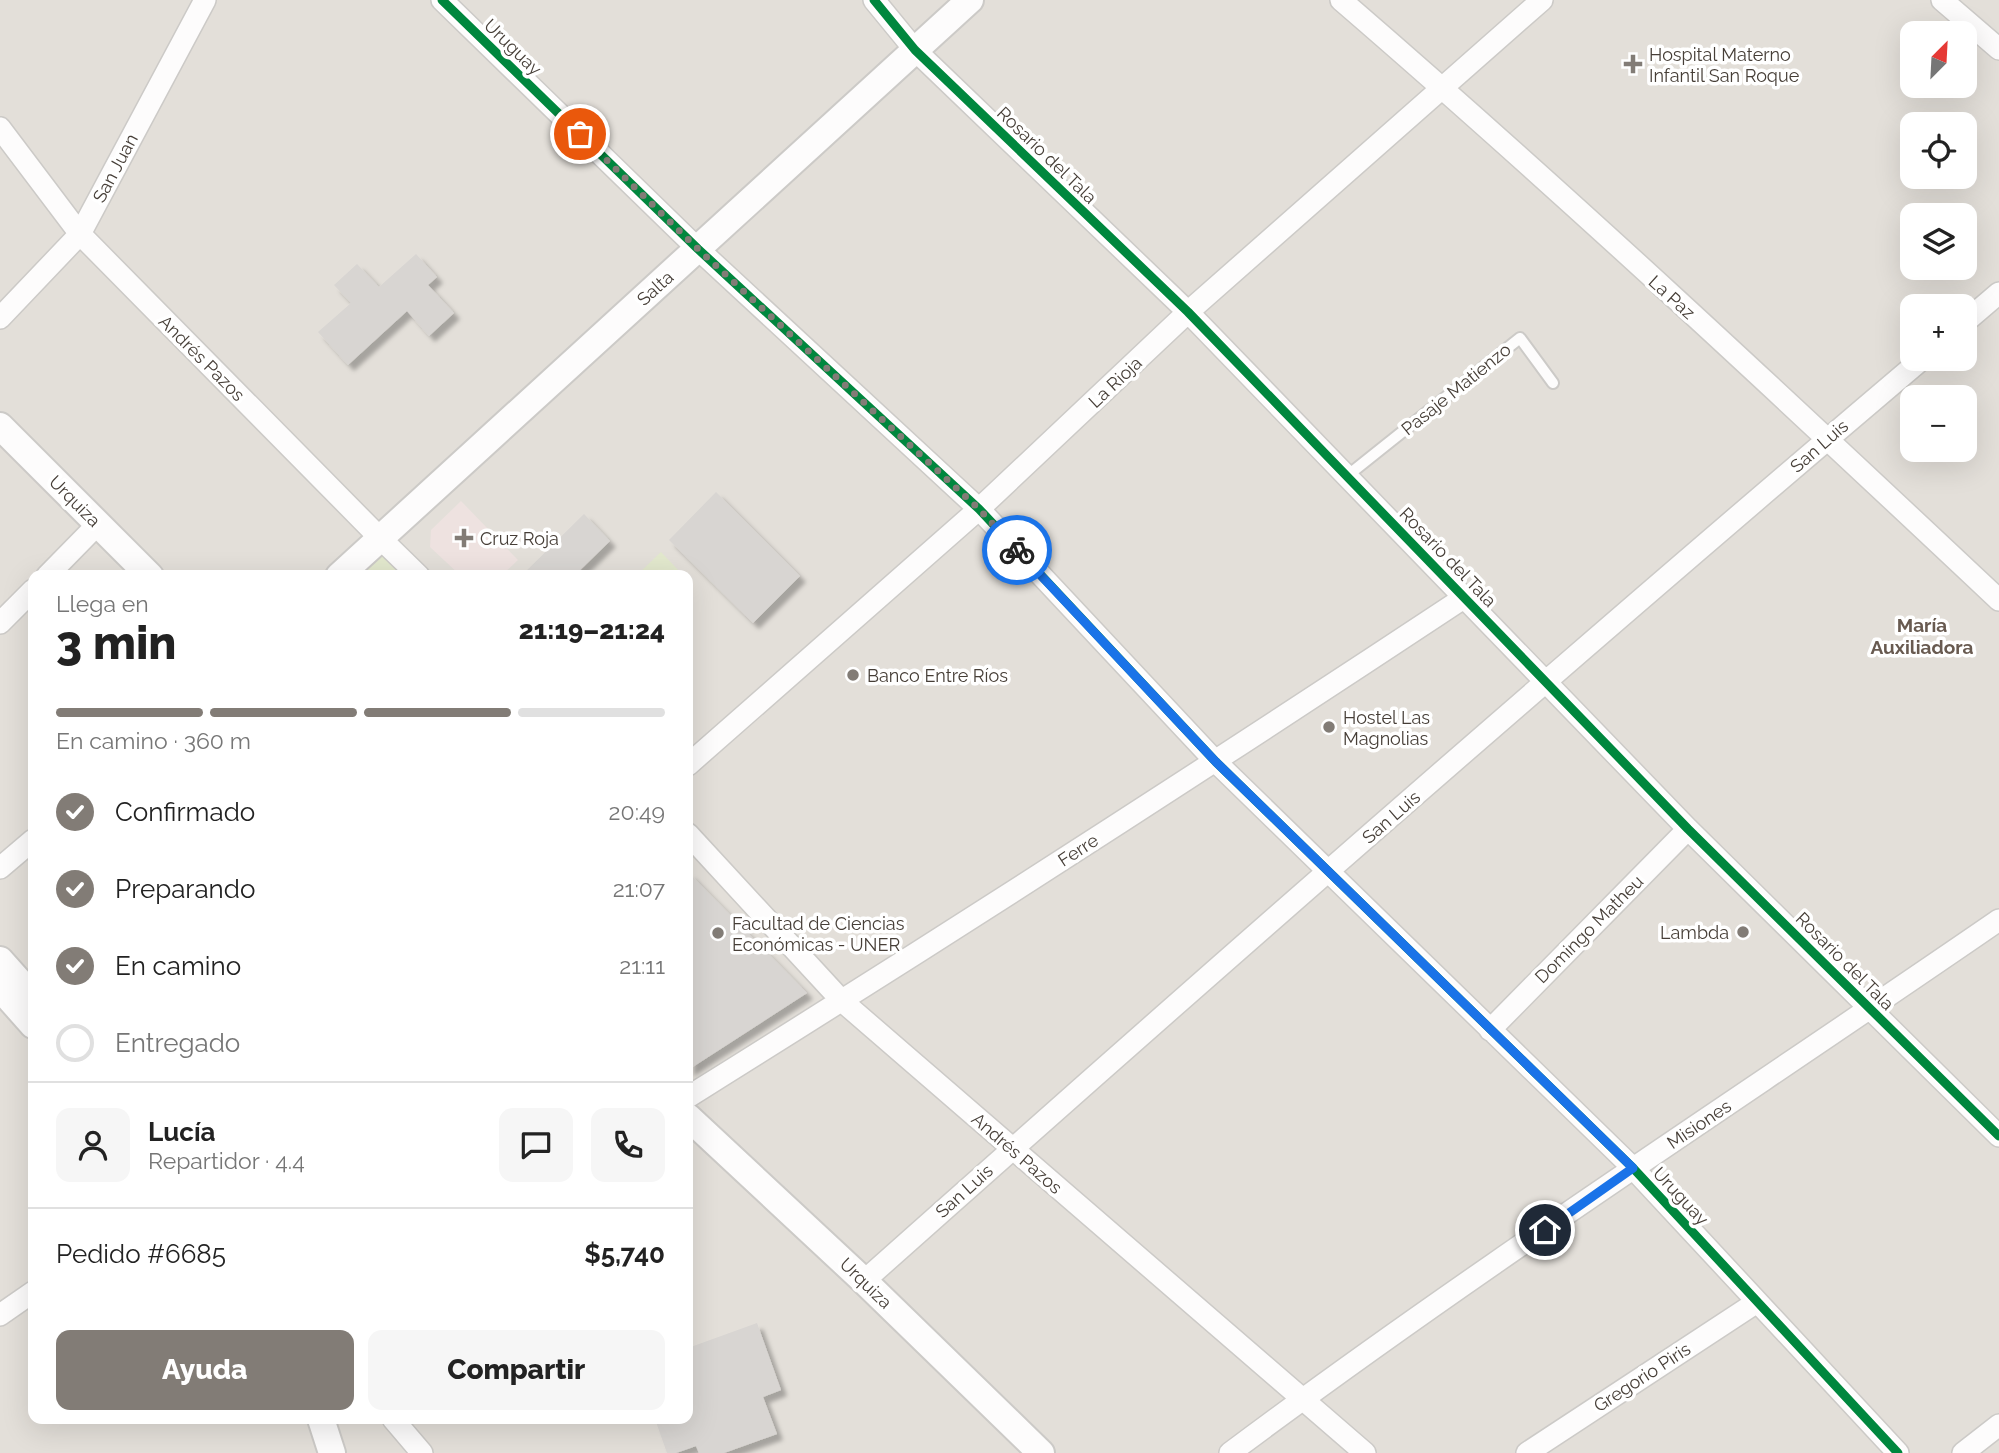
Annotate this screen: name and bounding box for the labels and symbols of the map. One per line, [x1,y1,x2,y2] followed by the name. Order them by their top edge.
[480,15,546,80] street label: Uruguay
[1900,21,1978,98] north arrow
[1649,44,1800,86] place label: Hospital Materno Infantil San Roque
[1623,54,1643,74] marker: Hospital Materno Infantil San Roque
[993,102,1101,208] street label: Rosario del Tala
[550,104,610,164] pin
[88,130,142,206] street label: San Juan
[633,266,677,310] street label: Salta
[1645,271,1699,323] street label: La Paz
[155,311,249,405] street label: Andrés Pazos
[1397,338,1515,439] street label: Pasaje Matienzo
[1084,352,1146,412] street label: La Rioja
[1786,415,1852,477] street label: San Luis
[45,471,105,531] street label: Urquiza
[1395,503,1501,611] street label: Rosario del Tala
[982,515,1052,585] courier
[454,528,474,548] marker: Cruz Roja
[480,528,559,549] place label: Cruz Roja
[1870,614,1974,658] district label: María Auxiliadora
[867,665,1008,686] place label: Banco Entre Ríos
[845,667,861,683] marker: Banco Entre Ríos
[1343,707,1430,749] place label: Hostel Las Magnolias
[1321,719,1337,735] marker: Hostel Las Magnolias
[1358,786,1424,848] street label: San Luis
[1054,829,1102,871] street label: Ferre
[1531,871,1647,987] street label: Domingo Matheu
[1792,908,1898,1014] street label: Rosario del Tala
[732,913,905,955] place label: Facultad de Ciencias Económicas - UNER
[1660,922,1729,943] place label: Lambda
[1735,924,1751,940] marker: Lambda
[710,925,726,941] marker: Facultad de Ciencias Económicas - UNER
[1663,1095,1735,1153] street label: Misiones
[968,1108,1067,1198] street label: Andrés Pazos
[931,1160,997,1222] street label: San Luis
[1649,1163,1713,1230] street label: Uruguay
[1515,1200,1575,1260] pin
[836,1253,896,1313] street label: Urquiza
[1590,1338,1694,1416] street label: Gregorio Piris

